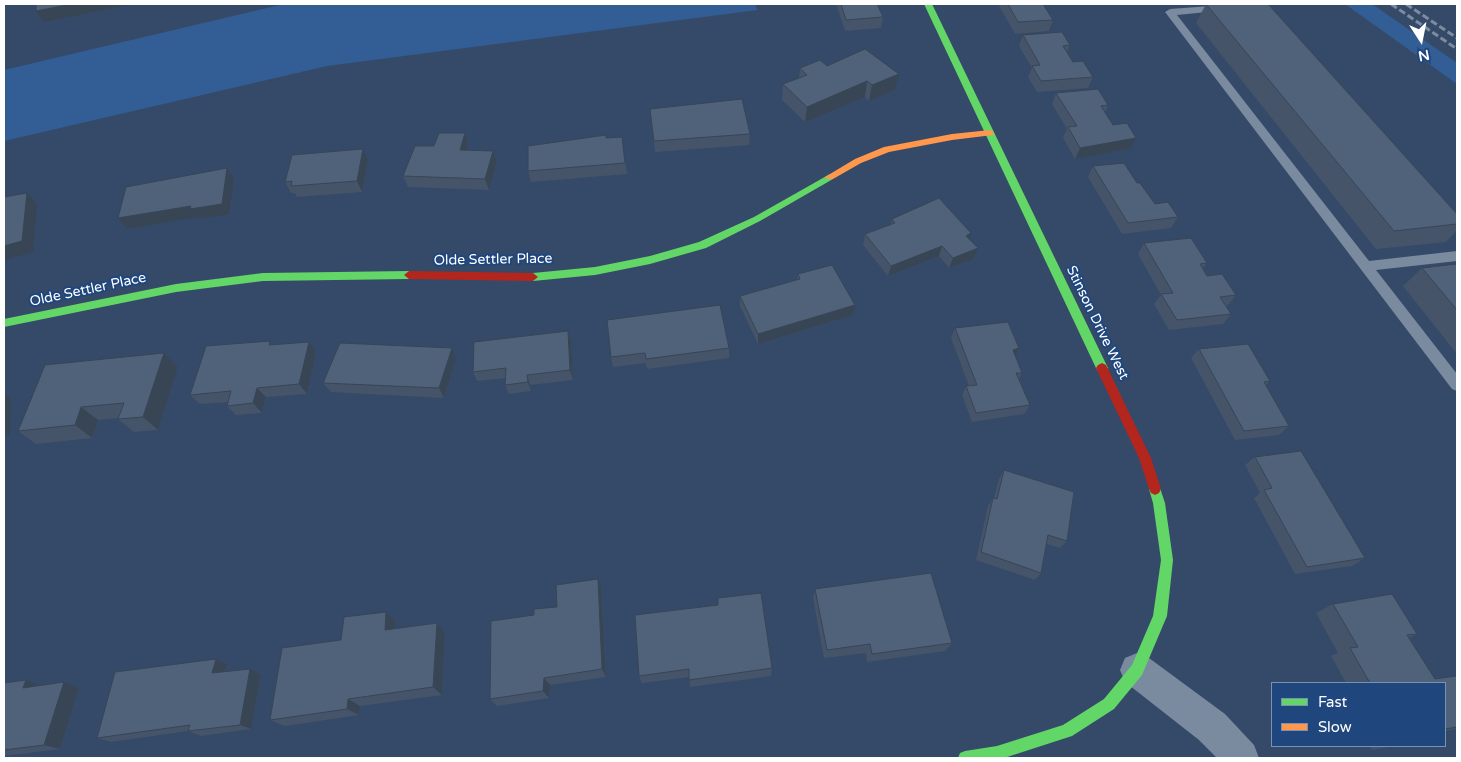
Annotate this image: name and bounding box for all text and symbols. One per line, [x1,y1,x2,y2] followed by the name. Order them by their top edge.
[1396,15,1446,65] north arrow
[1417,46,1431,65] text: N
[433,251,553,269] street label: Olde Settler Place
[1062,263,1132,383] street label: Stinson Drive West
[28,269,148,311] street label: Olde Settler Place
[1271,682,1446,747] legend
[1318,693,1347,711] text: Fast
[1318,718,1352,736] text: Slow

